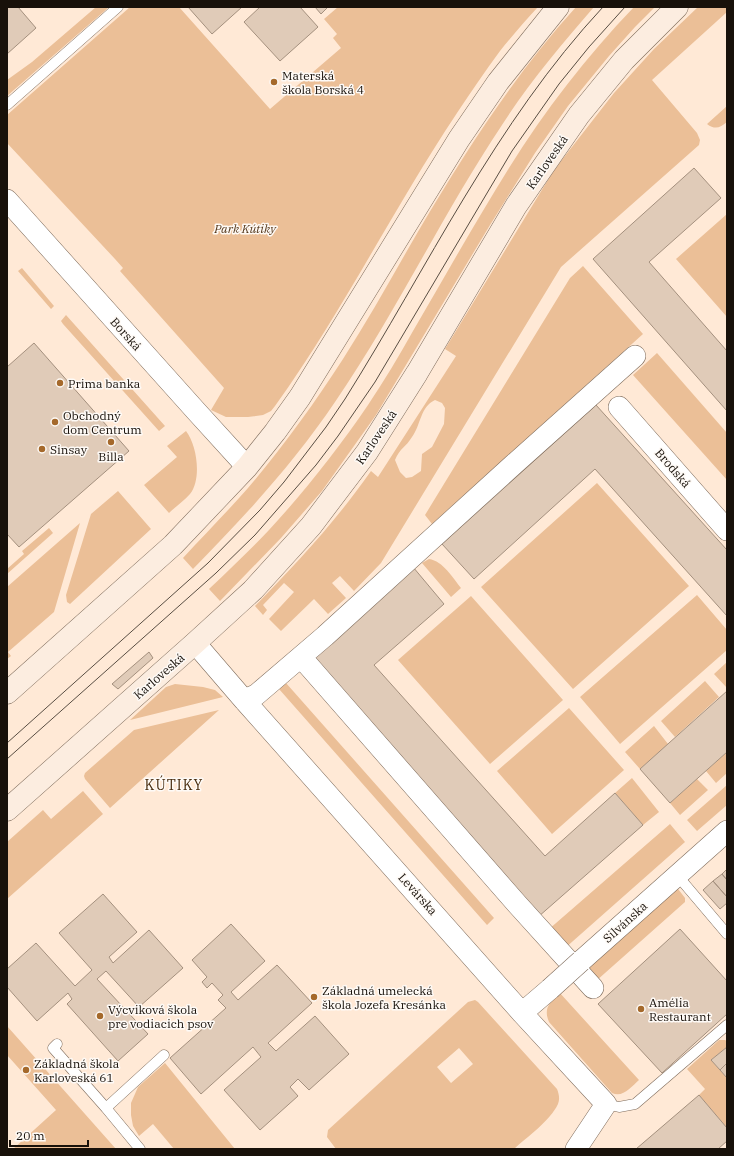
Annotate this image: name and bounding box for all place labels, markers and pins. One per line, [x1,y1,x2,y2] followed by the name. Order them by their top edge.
[282,68,364,97] place label: Materská škola Borská 4
[269,77,279,87] marker: Materská škola Borská 4
[68,376,141,391] place label: Prima banka
[55,378,65,388] marker: Prima banka
[63,408,142,437] place label: Obchodný dom Centrum
[50,417,60,427] marker: Obchodný dom Centrum
[106,437,116,447] marker: Billa
[50,442,88,457] place label: Sinsay
[37,444,47,454] marker: Sinsay
[98,449,124,464] place label: Billa
[322,983,446,1012] place label: Základná umelecká škola Jozefa Kresánka
[309,992,319,1002] marker: Základná umelecká škola Jozefa Kresánka
[649,995,711,1024] place label: Amélia Restaurant
[108,1002,214,1031] place label: Výcviková škola pre vodiacich psov
[636,1004,646,1014] marker: Amélia Restaurant
[95,1011,105,1021] marker: Výcviková škola pre vodiacich psov
[34,1056,120,1085] place label: Základná škola Karloveská 61
[21,1065,31,1075] marker: Základná škola Karloveská 61

